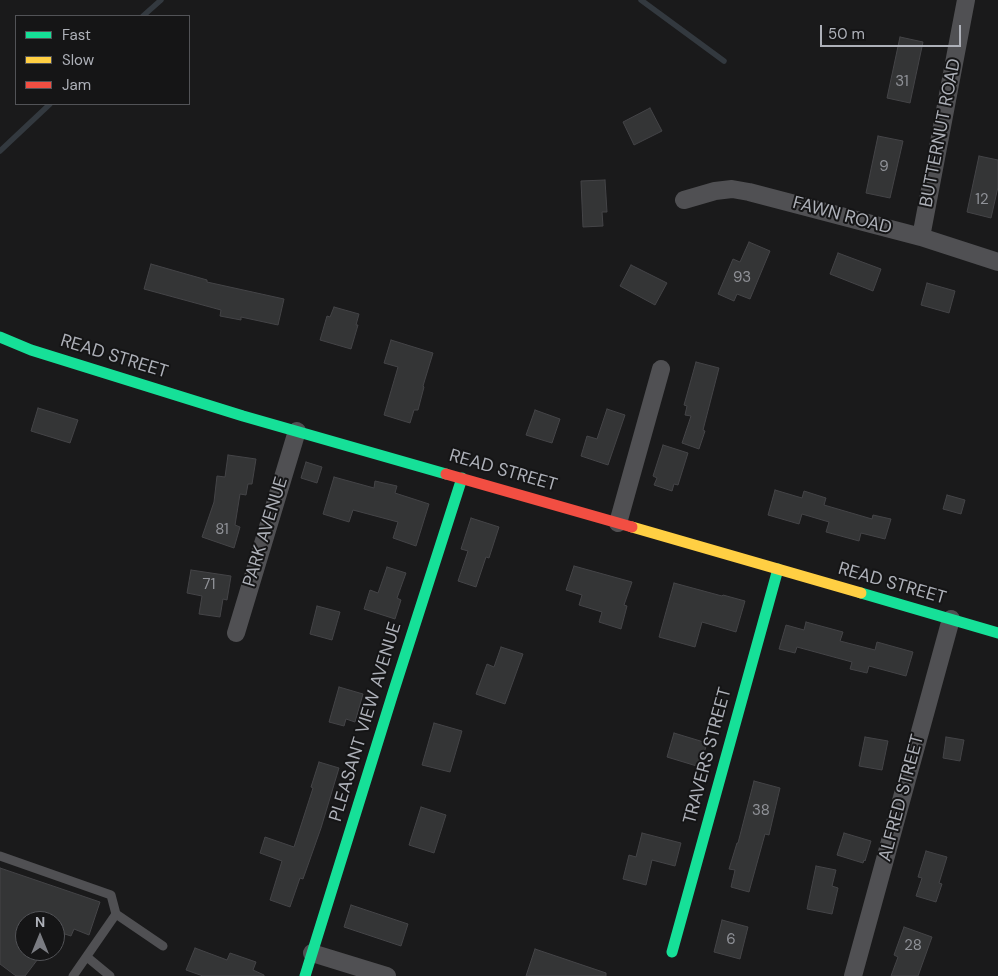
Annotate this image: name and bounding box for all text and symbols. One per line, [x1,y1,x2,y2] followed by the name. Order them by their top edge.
[15,15,190,105] legend
[823,15,964,47] scale bar
[828,24,865,44] text: 50 m
[62,25,91,45] text: Fast
[62,50,94,70] text: Slow
[916,57,966,209] street label: BUTTERNUT ROAD
[895,73,909,91] house number: 31
[62,75,91,95] text: Jam
[879,158,889,176] house number: 9
[975,191,989,209] house number: 12
[790,192,894,240] street label: FAWN ROAD
[733,269,751,287] house number: 93
[58,330,170,384] street label: READ STREET
[447,445,559,497] street label: READ STREET
[239,475,293,589] street label: PARK AVENUE
[215,521,229,539] house number: 81
[836,558,948,610] street label: READ STREET
[203,576,215,594] house number: 71
[325,620,407,824] street label: PLEASANT VIEW AVENUE
[679,685,737,827] street label: TRAVERS STREET
[875,732,929,864] street label: ALFRED STREET
[752,802,770,820] house number: 38
[15,911,65,961] north arrow
[35,913,45,931] text: N
[726,931,736,949] house number: 6
[904,937,922,955] house number: 28

